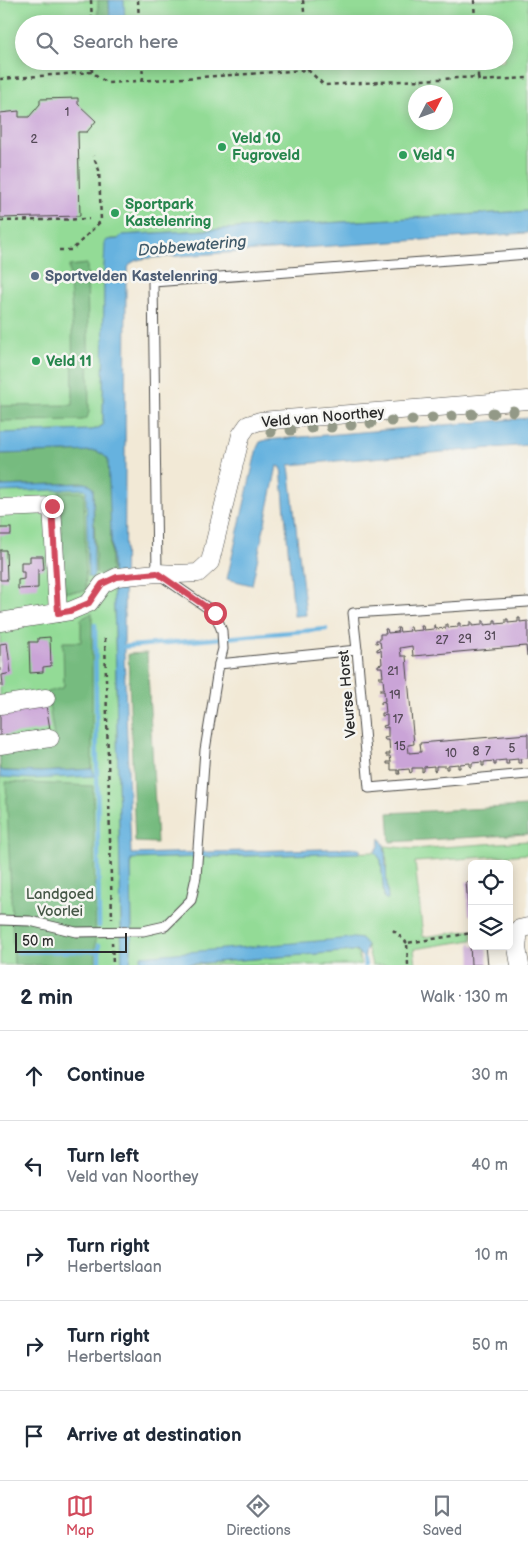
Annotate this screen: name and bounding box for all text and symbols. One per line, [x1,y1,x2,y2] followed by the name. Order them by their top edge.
[15,15,513,70] search box
[33,29,61,57] icon: search
[73,31,178,54] text: Search here
[408,85,453,130] north arrow
[65,105,69,120] house number: 1
[232,129,300,165] place label: Veld 10 Fugroveld
[30,132,38,147] house number: 2
[216,141,228,153] marker: Veld 10 Fugroveld
[413,146,455,165] place label: Veld 9
[397,149,409,161] marker: Veld 9
[125,195,211,231] place label: Sportpark Kastelenring
[109,207,121,219] marker: Sportpark Kastelenring
[137,232,247,261] water label: Dobbewatering
[45,267,218,286] place label: Sportvelden Kastelenring
[29,270,41,282] marker: Sportvelden Kastelenring
[46,352,92,371] place label: Veld 11
[30,355,42,367] marker: Veld 11
[261,403,385,432] street label: Veld van Noorthey
[41,495,64,518] route end
[204,602,227,625] route start
[484,629,496,644] house number: 31
[458,632,472,647] house number: 29
[436,633,449,648] house number: 27
[334,649,361,739] street label: Veurse Horst
[387,664,399,679] house number: 21
[389,688,401,703] house number: 19
[393,712,403,727] house number: 17
[394,739,406,754] house number: 15
[509,741,516,756] house number: 5
[473,744,480,759] house number: 8
[485,744,491,759] house number: 7
[445,746,457,761] house number: 10
[468,860,513,950] map controls
[468,860,513,905] button: locate
[26,885,94,921] park label: Landgoed Voorlei
[468,905,513,950] button: layers
[15,930,128,953] scale bar
[22,933,54,950] text: 50 m
[20,985,73,1010] text: 2 min
[420,988,508,1007] text: Walk · 130 m
[20,1062,48,1090] icon: ahead
[67,1064,145,1087] text: Continue
[471,1066,508,1085] text: 30 m
[67,1145,139,1168] text: Turn left
[20,1152,48,1180] icon: left
[471,1156,508,1175] text: 40 m
[67,1168,198,1187] text: Veld van Noorthey
[67,1235,150,1258] text: Turn right
[20,1242,48,1270] icon: right
[475,1246,508,1265] text: 10 m
[67,1258,162,1277] text: Herbertslaan
[67,1325,150,1348] text: Turn right
[20,1332,48,1360] icon: right
[472,1336,508,1355] text: 50 m
[67,1348,162,1367] text: Herbertslaan
[20,1422,48,1450] icon: arrive
[67,1424,242,1447] text: Arrive at destination
[66,1492,94,1539] tab: Map
[226,1492,291,1539] tab: Directions
[423,1492,462,1539] tab: Saved

